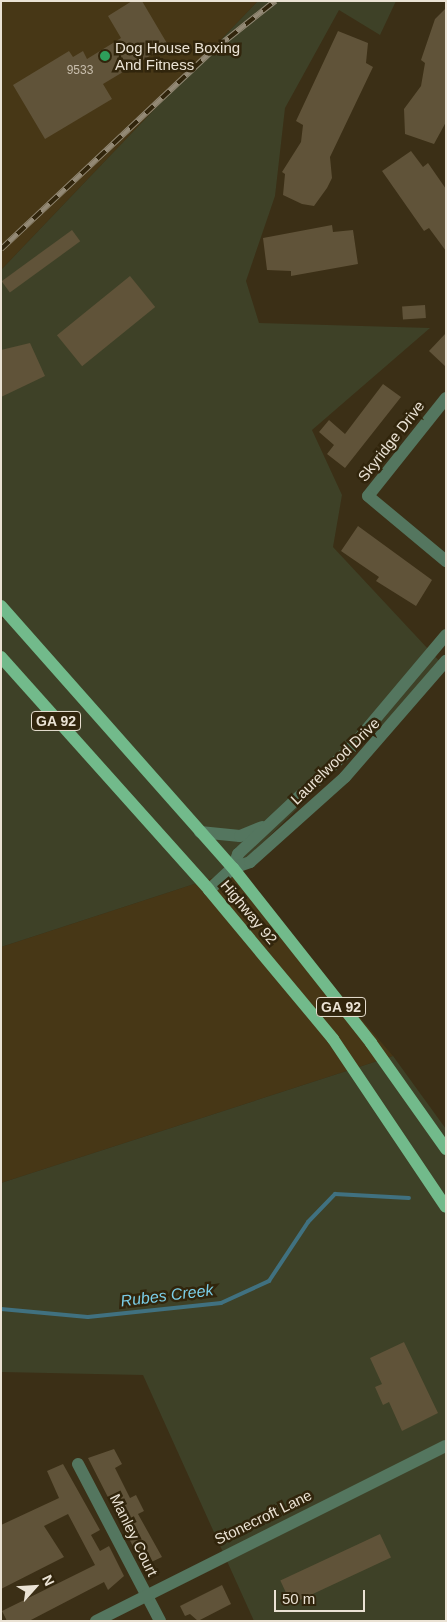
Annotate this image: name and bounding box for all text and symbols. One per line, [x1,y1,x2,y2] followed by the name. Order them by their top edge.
[115,38,240,73] place label: Dog House Boxing And Fitness
[99,50,111,62] marker: Dog House Boxing And Fitness
[67,64,93,78] house number: 9533
[354,397,428,485] street label: Skyridge Drive
[30,709,82,732] road number: GA 92
[287,714,383,808] street label: Laurelwood Drive
[217,876,281,948] street label: Highway 92
[315,996,367,1019] road number: GA 92
[119,1281,215,1311] water label: Rubes Creek
[211,1486,315,1548] street label: Stonecroft Lane
[106,1491,162,1579] street label: Manley Court
[10,1562,60,1612] north arrow
[39,1572,58,1588] text: N
[277,1580,368,1612] scale bar
[282,1590,315,1607] text: 50 m

